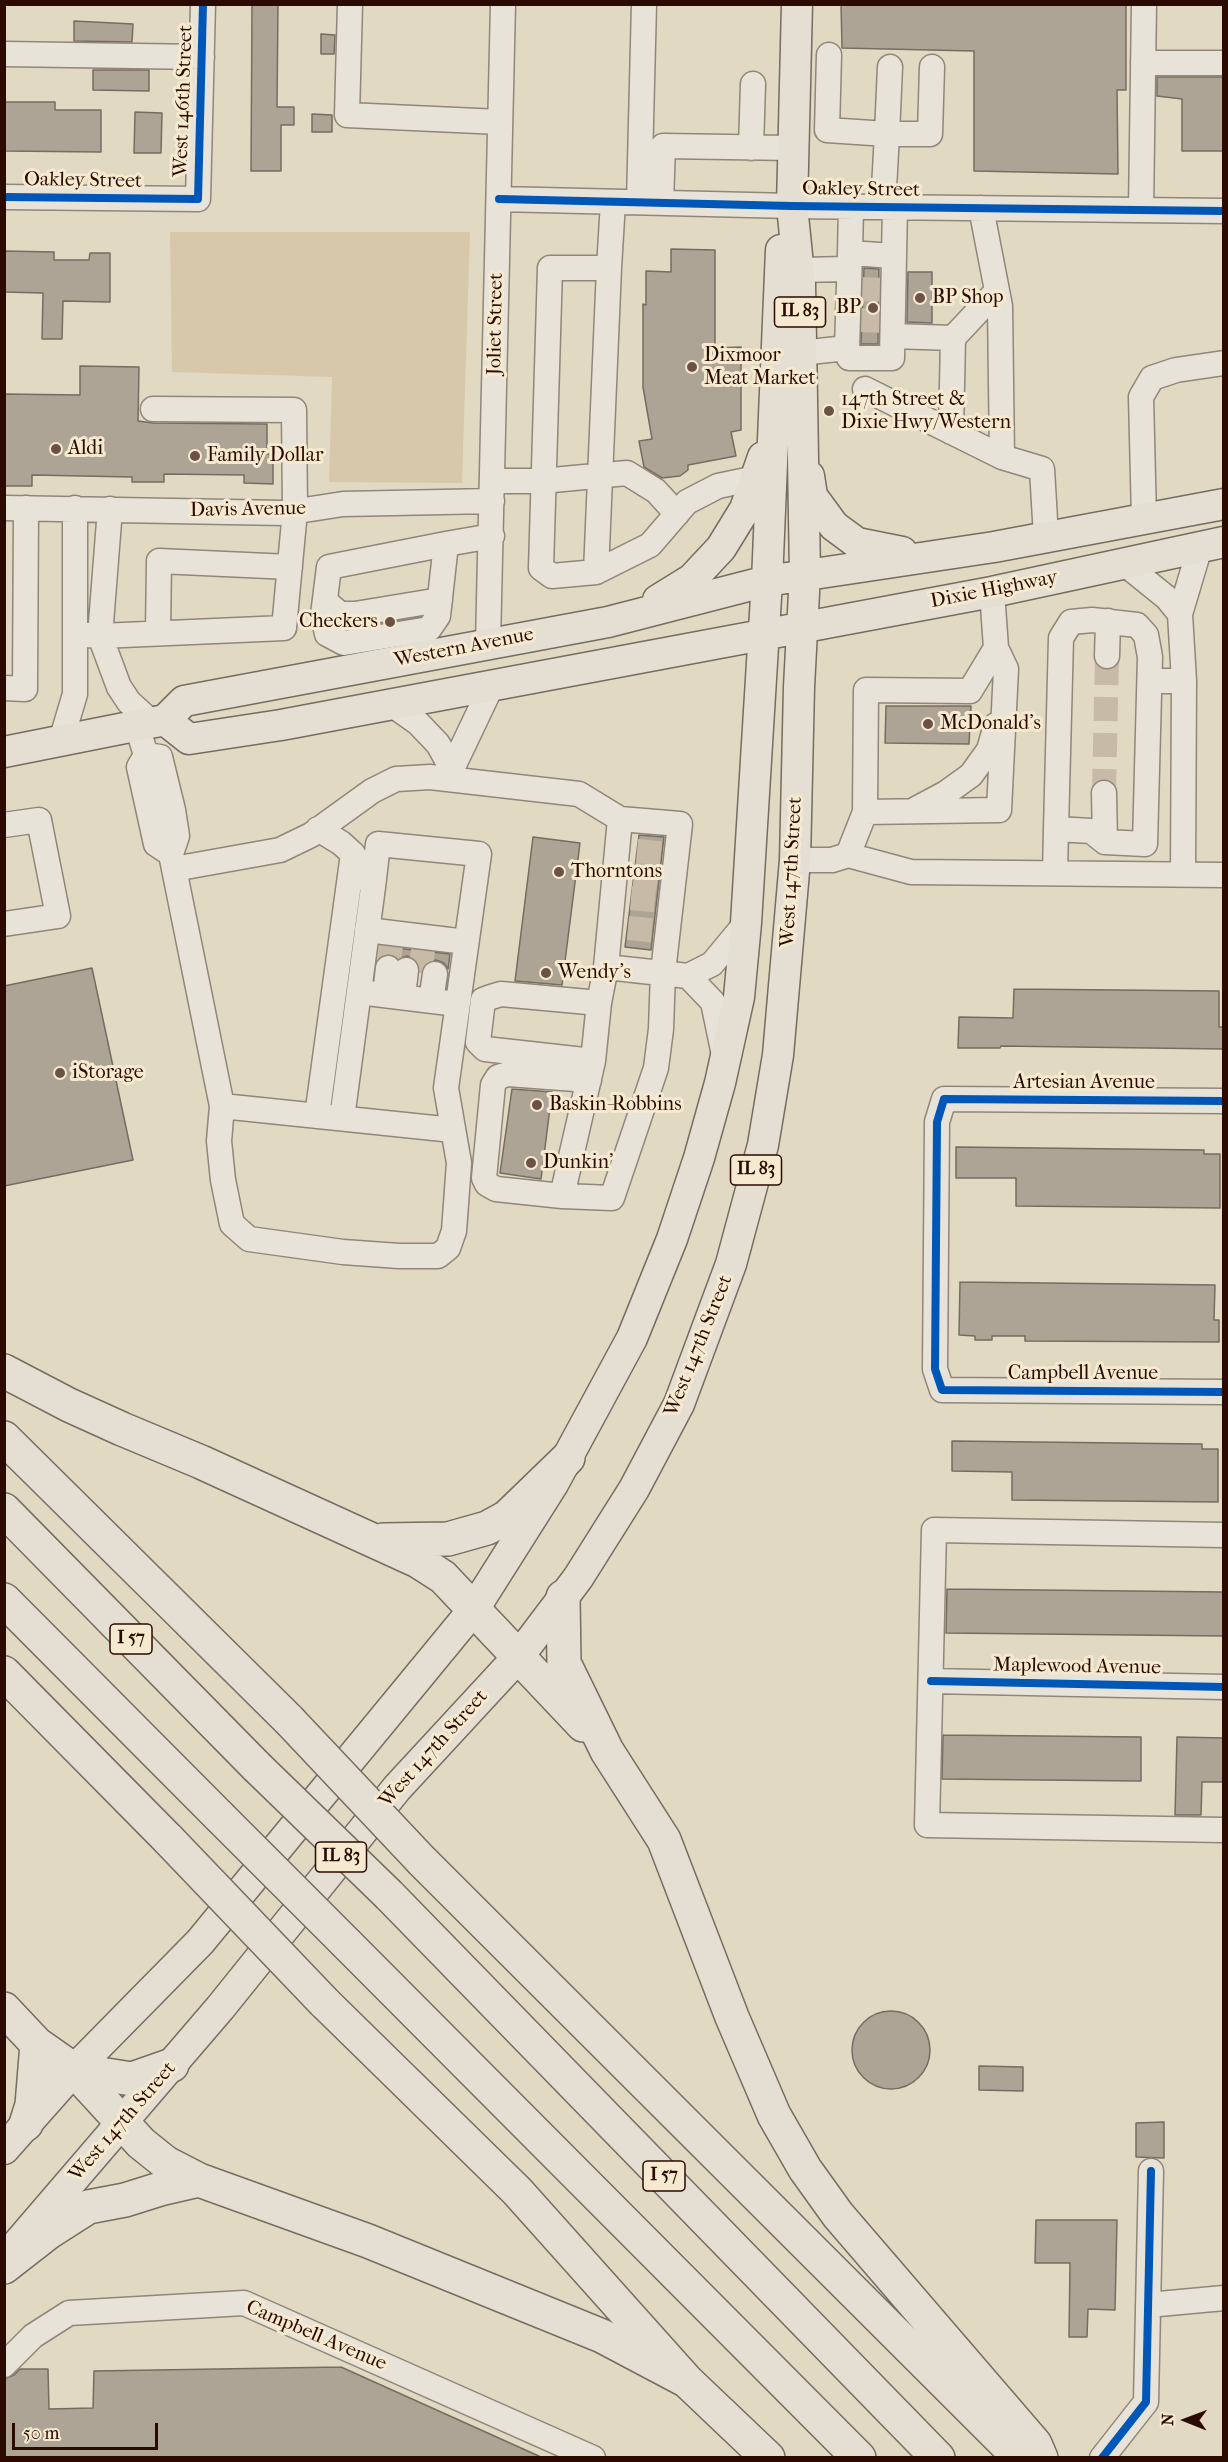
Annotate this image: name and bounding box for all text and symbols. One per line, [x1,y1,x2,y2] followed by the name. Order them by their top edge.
[169,25,199,177] street label: West 146th Street
[24,168,142,194] street label: Oakley Street
[802,177,920,203] street label: Oakley Street
[483,273,509,375] street label: Joliet Street
[932,286,1004,310] place label: BP Shop
[913,291,927,305] marker: BP Shop
[836,296,861,320] place label: BP
[774,297,826,327] road number: IL 83
[866,301,880,315] marker: BP
[704,344,816,391] place label: Dixmoor Meat Market
[685,360,699,374] marker: Dixmoor Meat Market
[841,388,1011,435] place label: 147th Street & Dixie Hwy/Western
[822,404,836,418] marker: 147th Street & Dixie Hwy/Western
[68,437,103,461] place label: Aldi
[49,442,63,456] marker: Aldi
[207,444,324,468] place label: Family Dollar
[188,449,202,463] marker: Family Dollar
[190,497,306,523] street label: Davis Avenue
[928,566,1060,614] street label: Dixie Highway
[299,610,378,634] place label: Checkers
[383,615,397,629] marker: Checkers
[392,623,536,673] street label: Western Avenue
[940,712,1041,736] place label: McDonald's
[921,717,935,731] marker: McDonald's
[776,796,808,948] street label: West 147th Street
[571,860,662,884] place label: Thorntons
[552,865,566,879] marker: Thorntons
[558,961,631,985] place label: Wendy's
[539,966,553,980] marker: Wendy's
[72,1061,144,1085] place label: iStorage
[53,1066,67,1080] marker: iStorage
[1013,1071,1155,1095] street label: Artesian Avenue
[549,1093,682,1117] place label: Baskin-Robbins
[530,1098,544,1112] marker: Baskin-Robbins
[543,1151,613,1175] place label: Dunkin'
[730,1155,782,1185] road number: IL 83
[524,1156,538,1170] marker: Dunkin'
[660,1272,738,1420] street label: West 147th Street
[1008,1362,1158,1386] street label: Campbell Avenue
[110,1624,152,1654] road number: I 57
[993,1654,1161,1680] street label: Maplewood Avenue
[375,1685,493,1813] street label: West 147th Street
[316,1842,366,1872] road number: IL 83
[65,2057,181,2187] street label: West 147th Street
[643,2161,685,2191] road number: I 57
[242,2296,390,2376] street label: Campbell Avenue
[1156,2390,1216,2450] north arrow
[15,2411,160,2449] scale bar
[1158,2413,1177,2426] text: N
[23,2423,59,2444] text: 50 m

